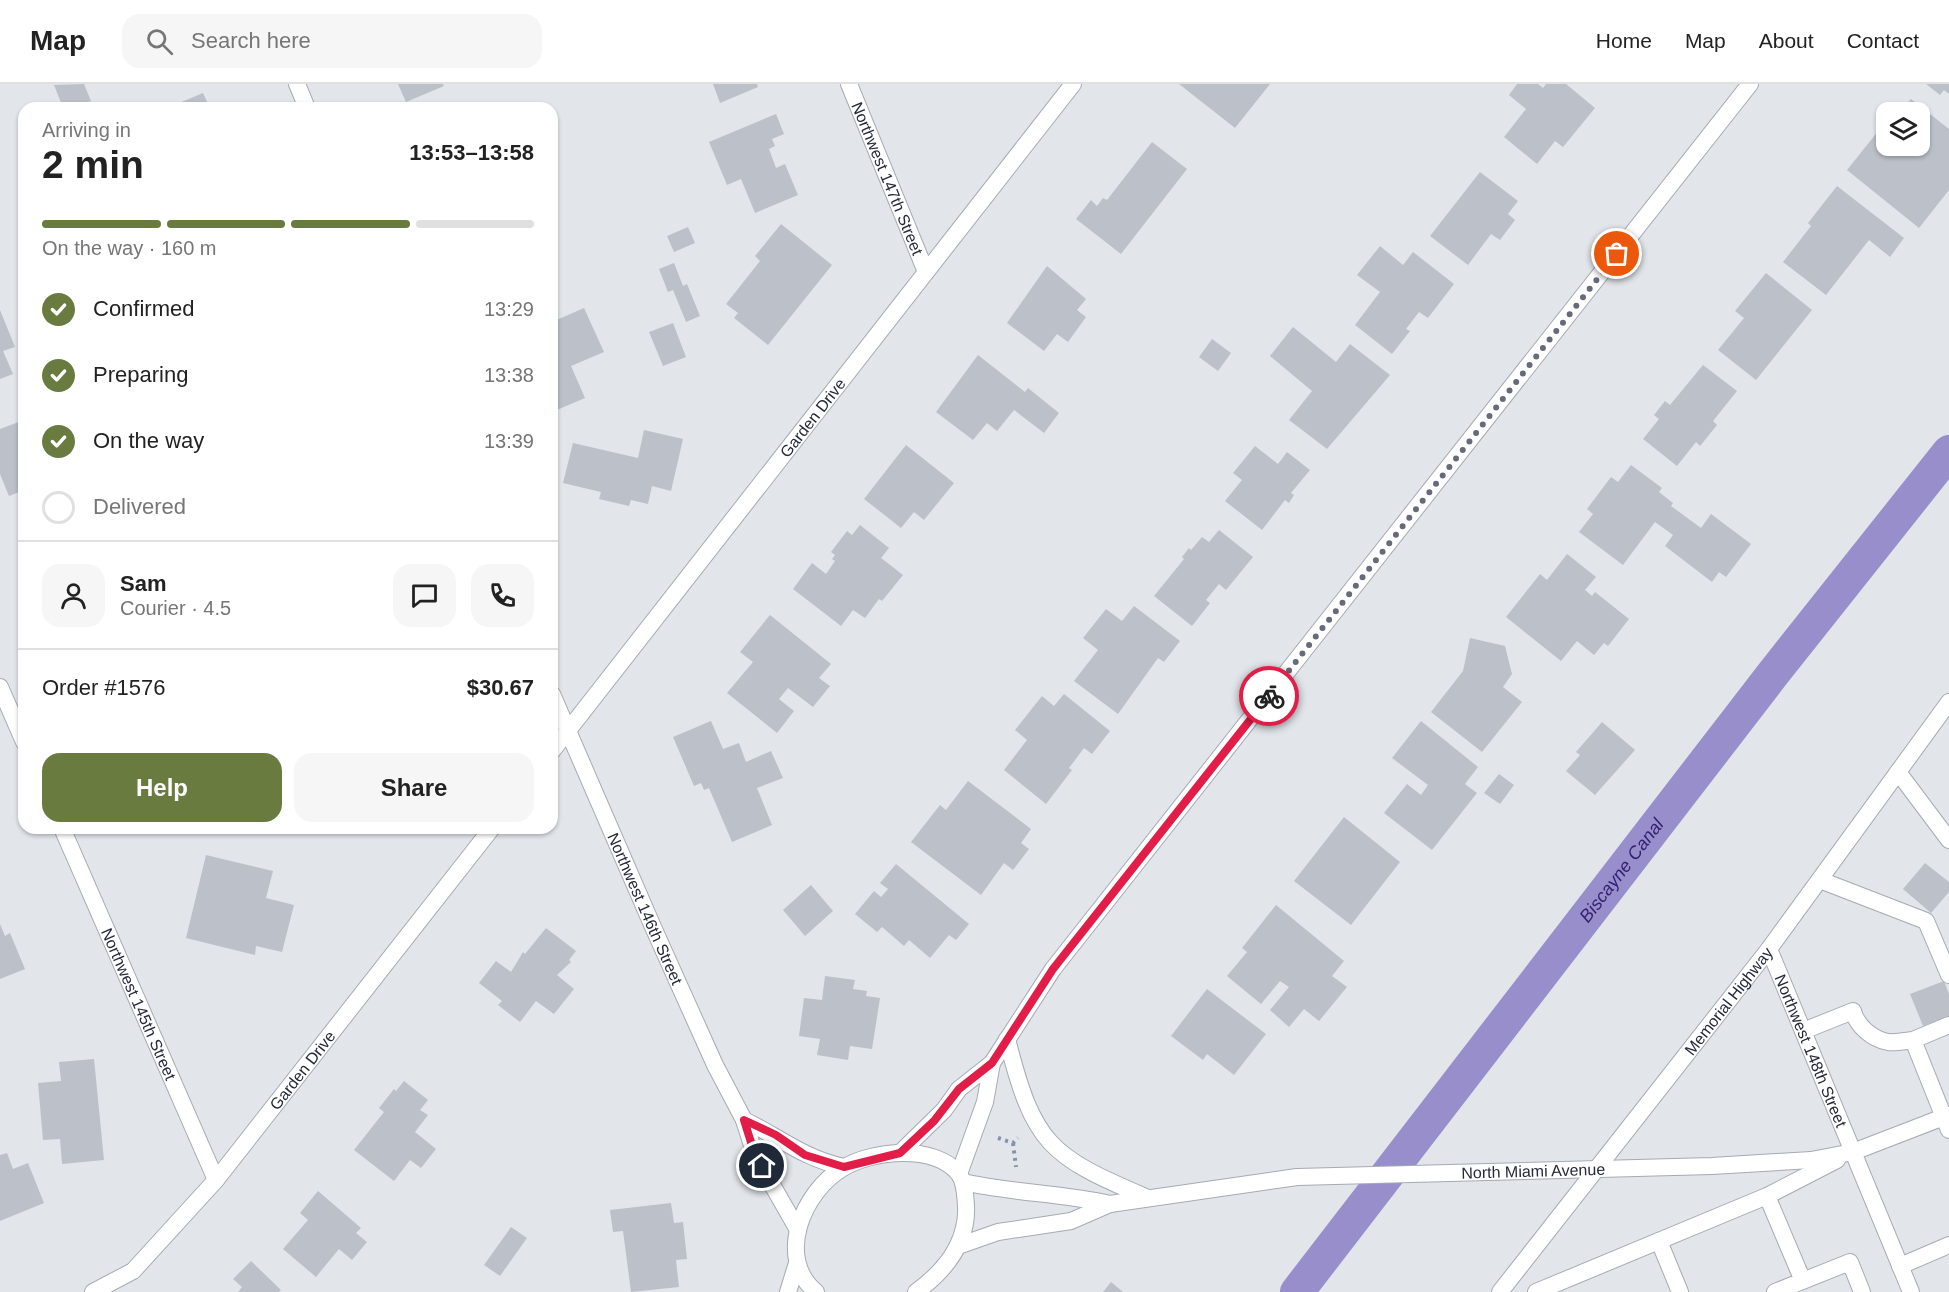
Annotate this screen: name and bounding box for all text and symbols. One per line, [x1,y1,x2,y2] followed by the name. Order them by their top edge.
[122,14,542,68] search box
[30,25,86,56] text: Map
[143,25,176,58] icon: search
[191,28,311,53] text: Search here
[1596,29,1652,52] text: Home
[1685,29,1726,52] text: Map
[1759,29,1814,52] text: About
[1847,29,1919,52] text: Contact
[848,100,926,258] street label: Northwest 147th Street
[1876,102,1930,156] map controls
[1876,102,1930,156] button: layers
[42,119,131,141] text: Arriving in
[409,140,534,165] text: 13:53–13:58
[42,143,144,186] text: 2 min
[1591,228,1642,279] pin
[42,237,217,259] text: On the way · 160 m
[1600,237,1633,270] icon: bag
[42,293,75,326] icon: check
[93,296,194,321] text: Confirmed
[484,298,534,320] text: 13:29
[42,359,75,392] icon: check
[93,362,188,387] text: Preparing
[484,364,534,386] text: 13:38
[777,375,849,461] street label: Garden Drive
[42,425,75,458] icon: check
[93,428,204,453] text: On the way
[484,430,534,452] text: 13:39
[93,494,186,519] text: Delivered
[42,564,105,627] button: person
[393,564,456,627] button: chat
[471,564,534,627] button: phone
[120,571,166,596] text: Sam
[120,597,231,619] text: Courier · 4.5
[1239,666,1299,726] courier
[42,675,166,700] text: Order #1576
[467,675,534,700] text: $30.67
[1253,680,1286,713] icon: bike
[42,753,282,822] button: Help
[294,753,534,822] button: Share
[1575,814,1668,926] water label: Biscayne Canal
[604,830,686,988] street label: Northwest 146th Street
[98,926,179,1083] street label: Northwest 145th Street
[1681,944,1776,1058] street label: Memorial Highway
[1771,972,1850,1130] street label: Northwest 148th Street
[267,1028,339,1113] street label: Garden Drive
[736,1140,787,1191] pin
[745,1149,778,1182] icon: home
[1461,1161,1605,1182] street label: North Miami Avenue

